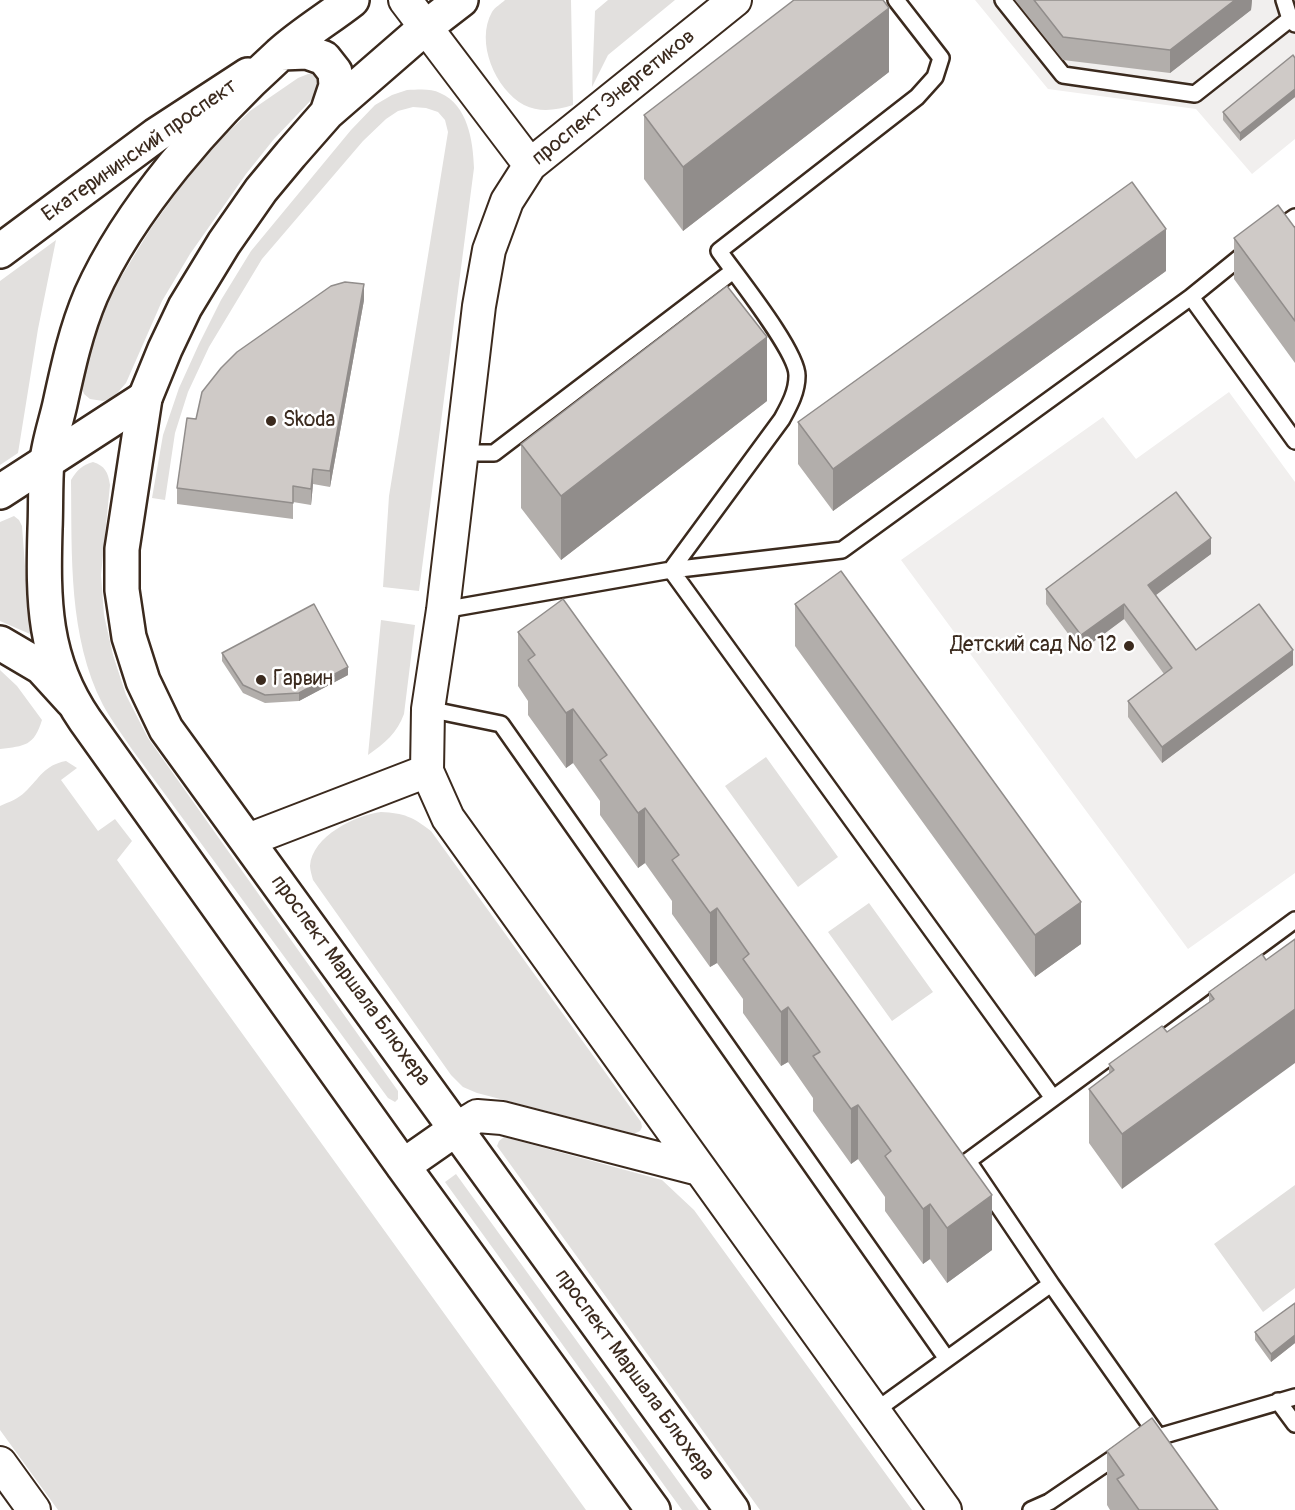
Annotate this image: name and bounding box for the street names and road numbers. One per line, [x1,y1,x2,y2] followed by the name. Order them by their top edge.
[527,24,701,172] street label: проспект Энергетиков
[38,74,242,228] street label: Екатерининский проспект
[265,871,435,1091] street label: проспект Маршала Блюхера
[549,1265,719,1485] street label: проспект Маршала Блюхера

